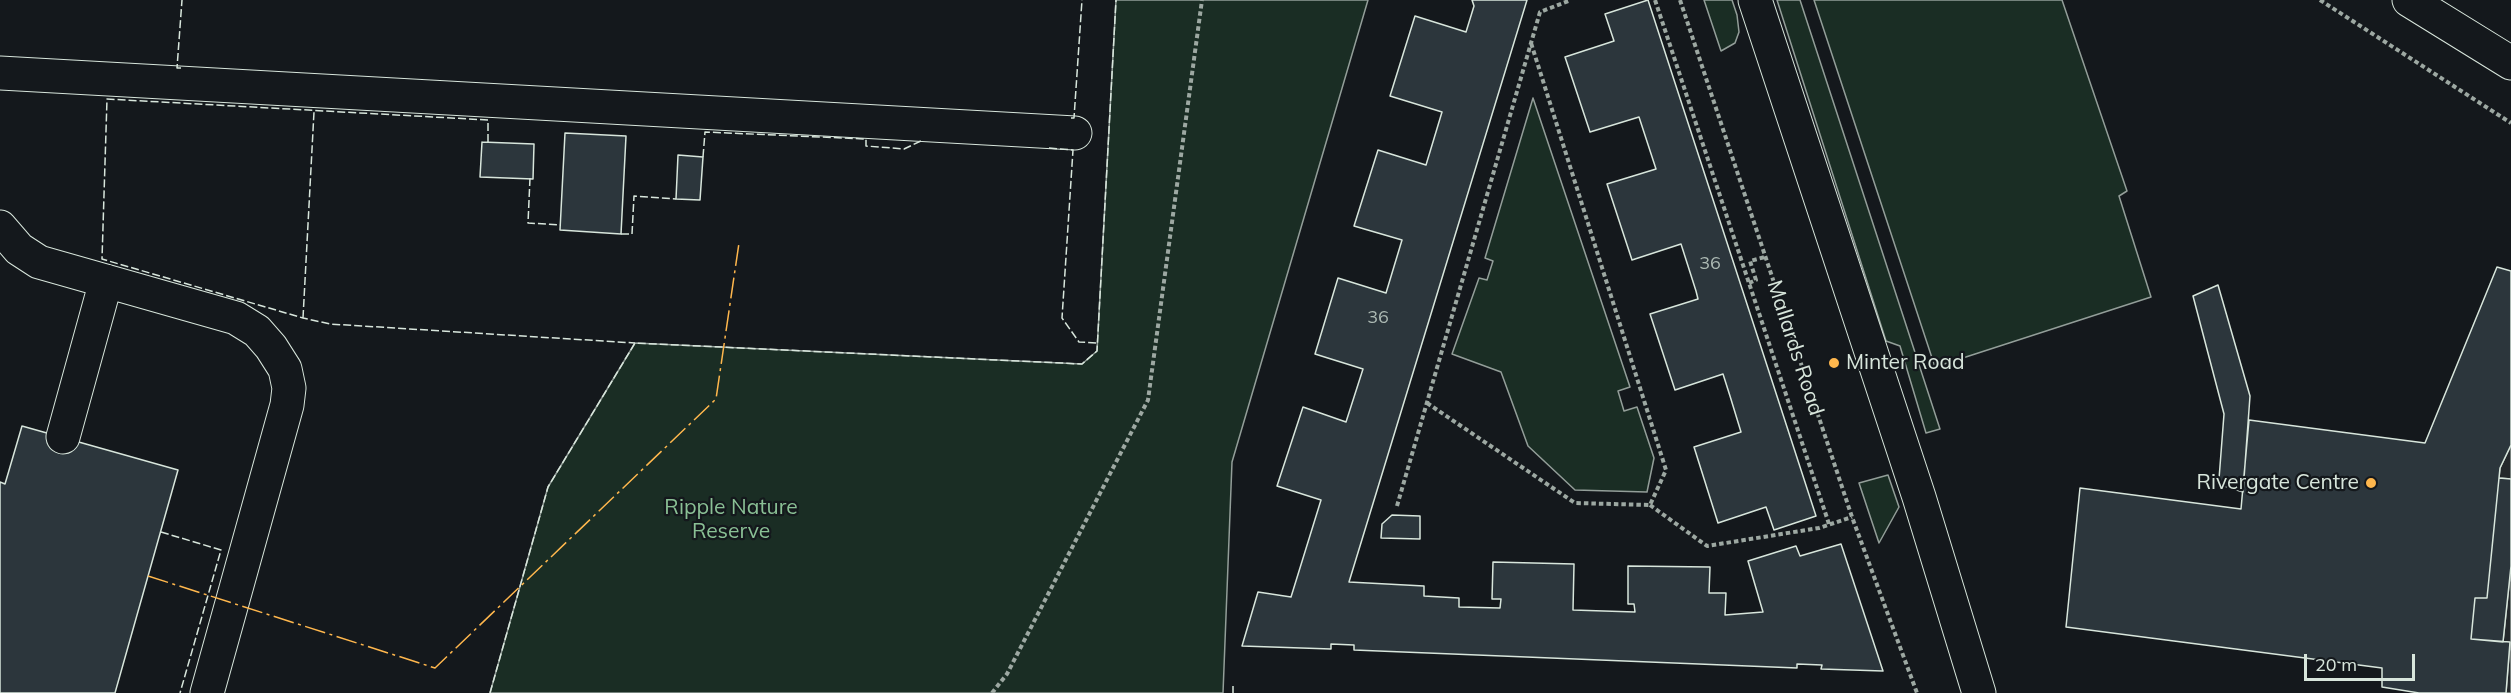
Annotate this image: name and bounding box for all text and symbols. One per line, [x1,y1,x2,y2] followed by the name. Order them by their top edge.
[1699,253,1721,275] house number: 36
[1761,277,1829,419] street label: Mallards Road
[1367,307,1389,329] house number: 36
[1846,350,1965,376] place label: Minter Road
[1827,356,1841,370] marker: Minter Road
[2197,470,2359,496] place label: Rivergate Centre
[2364,476,2378,490] marker: Rivergate Centre
[664,495,798,545] park label: Ripple Nature Reserve
[2307,642,2418,680] scale bar
[2315,653,2357,676] text: 20 m

